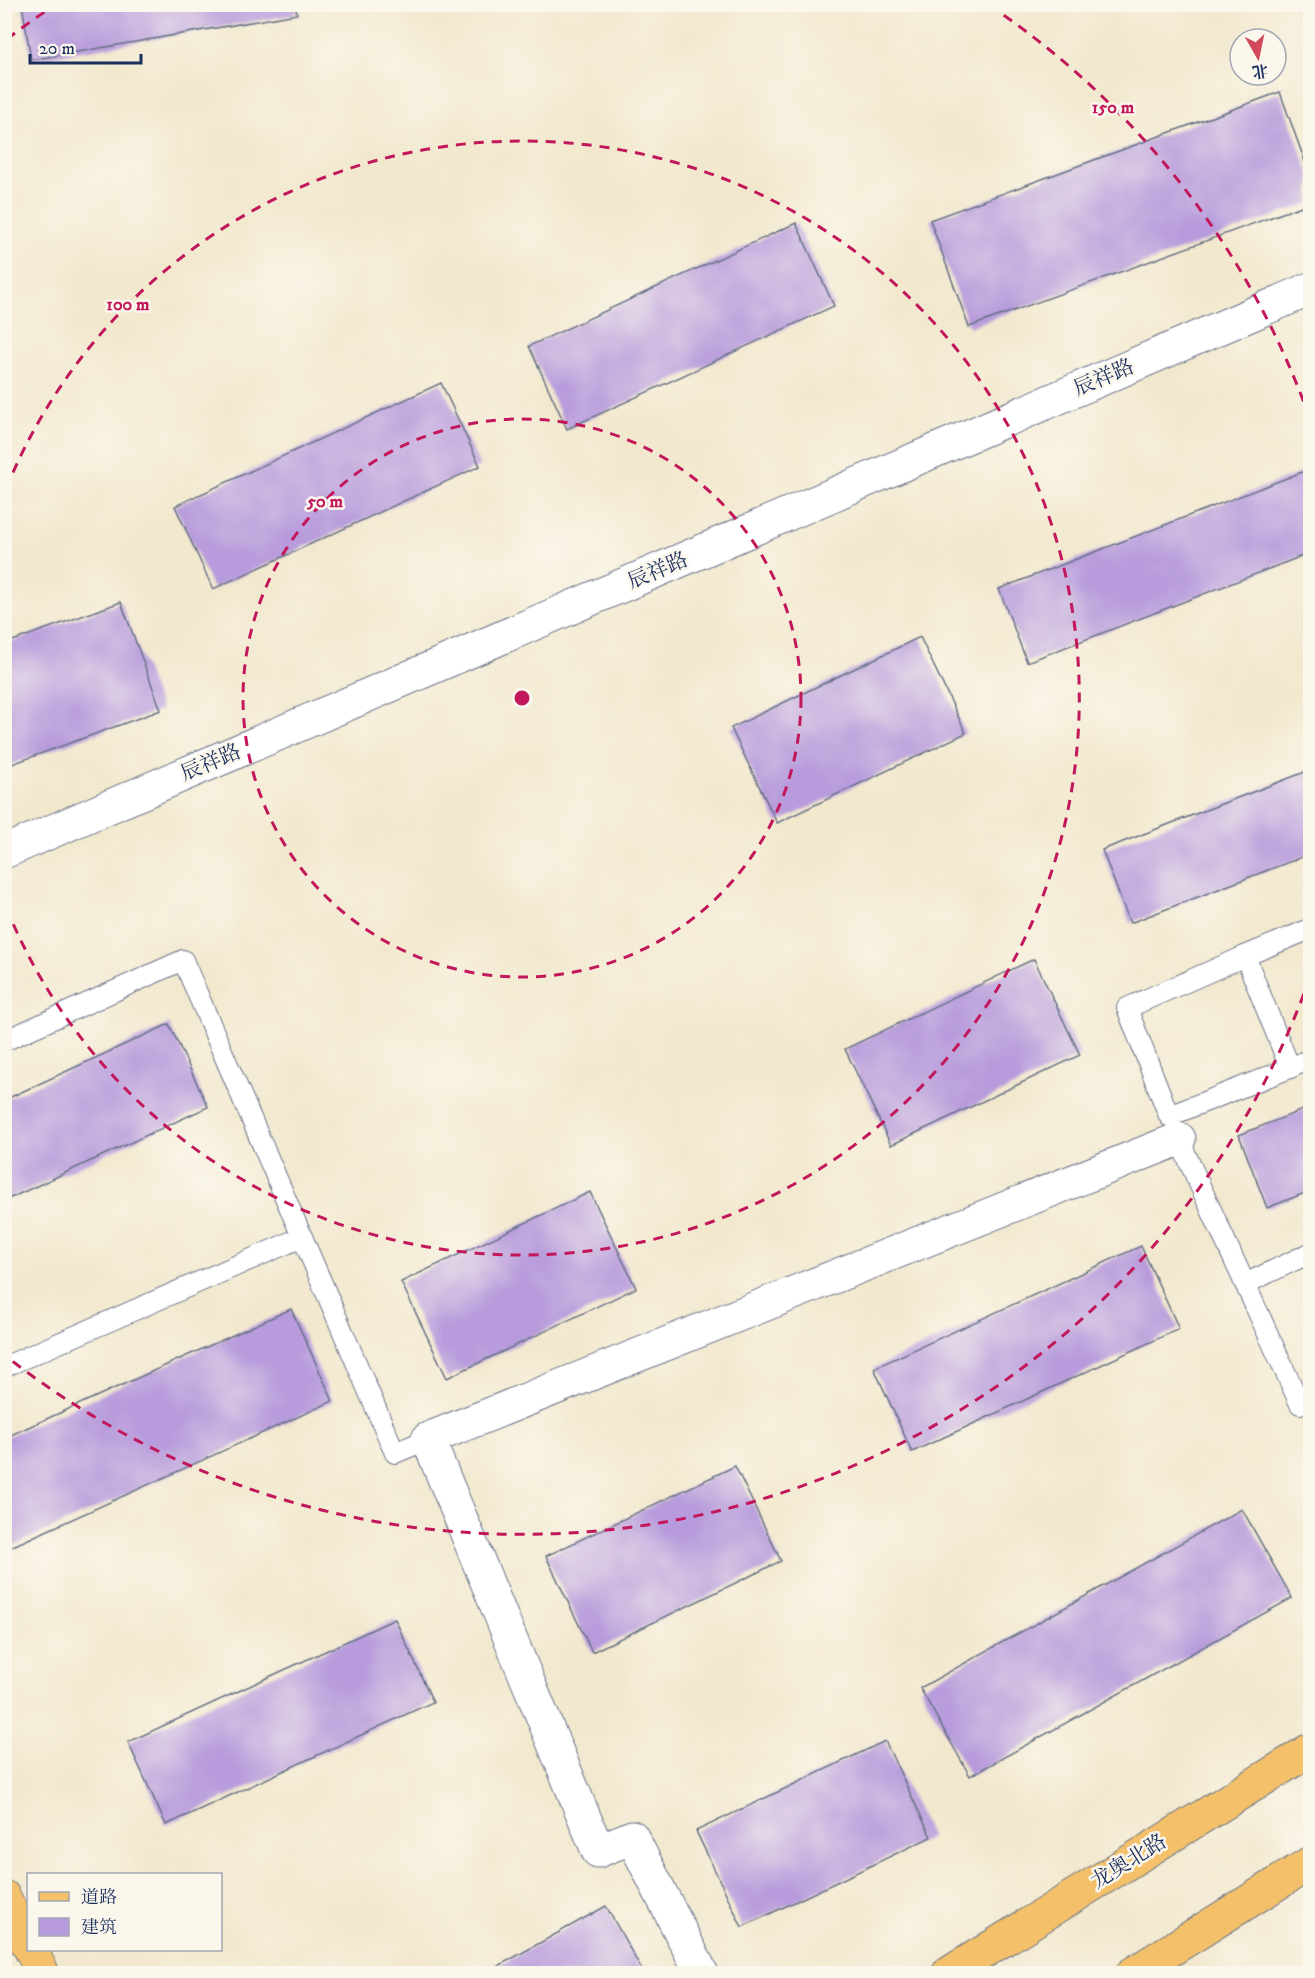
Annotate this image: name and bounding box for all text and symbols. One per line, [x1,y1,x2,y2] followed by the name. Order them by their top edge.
[30,27,141,65] scale bar
[1228,27,1288,87] north arrow
[39,38,75,60] text: 20 m
[1251,60,1270,82] text: 北
[1092,97,1135,119] text: 150 m
[106,294,150,316] text: 100 m
[1070,354,1138,402] street label: 辰祥路
[306,491,343,513] text: 50 m
[624,547,692,595] street label: 辰祥路
[512,688,532,708] centre of rings
[177,739,245,787] street label: 辰祥路
[1086,1829,1172,1895] street label: 龙奥北路
[27,1873,222,1951] legend
[81,1887,117,1909] text: 道路
[81,1917,117,1939] text: 建筑

